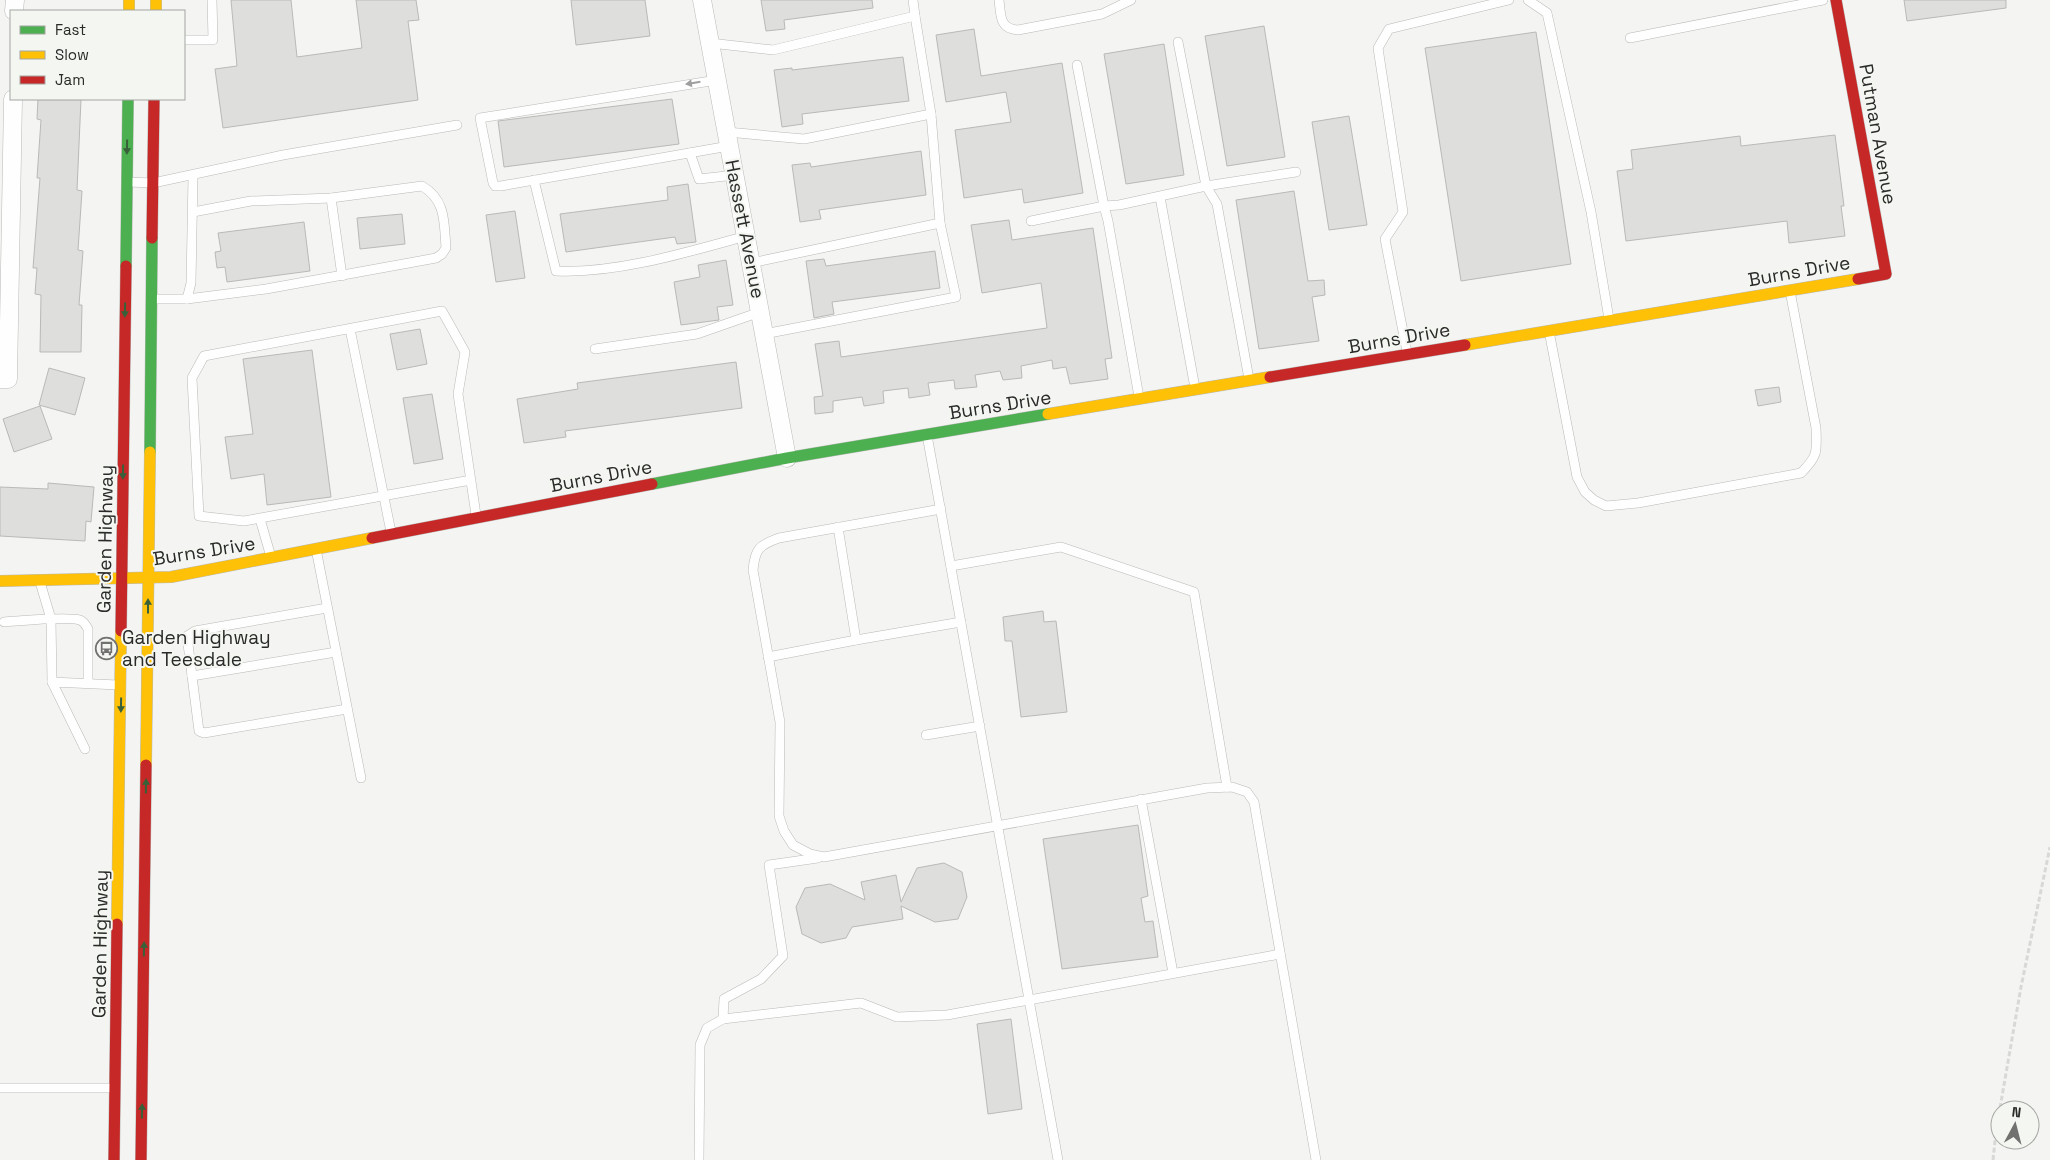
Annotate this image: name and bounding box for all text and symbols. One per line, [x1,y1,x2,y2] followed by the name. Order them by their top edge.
[10,10,185,100] legend
[55,20,86,39] text: Fast
[55,45,89,64] text: Slow
[1853,62,1903,206] street label: Putman Avenue
[55,70,85,89] text: Jam
[685,80,701,88] one-way arrow
[123,140,131,156] one-way arrow
[719,157,771,301] street label: Hassett Avenue
[1746,250,1852,292] street label: Burns Drive
[121,302,129,318] one-way arrow
[1346,317,1452,359] street label: Burns Drive
[947,385,1053,425] street label: Burns Drive
[548,454,654,498] street label: Burns Drive
[91,465,119,613] street label: Garden Highway
[119,465,127,481] one-way arrow
[151,531,257,571] street label: Burns Drive
[144,598,152,614] one-way arrow
[122,625,271,672] place label: Garden Highway and Teesdale
[94,636,118,660] bus stop icon: Garden Highway and Teesdale
[116,697,124,713] one-way arrow
[142,778,150,794] one-way arrow
[86,870,114,1018] street label: Garden Highway
[140,941,148,957] one-way arrow
[1990,1100,2040,1150] north arrow
[138,1103,146,1119] one-way arrow
[2011,1103,2022,1122] text: N

